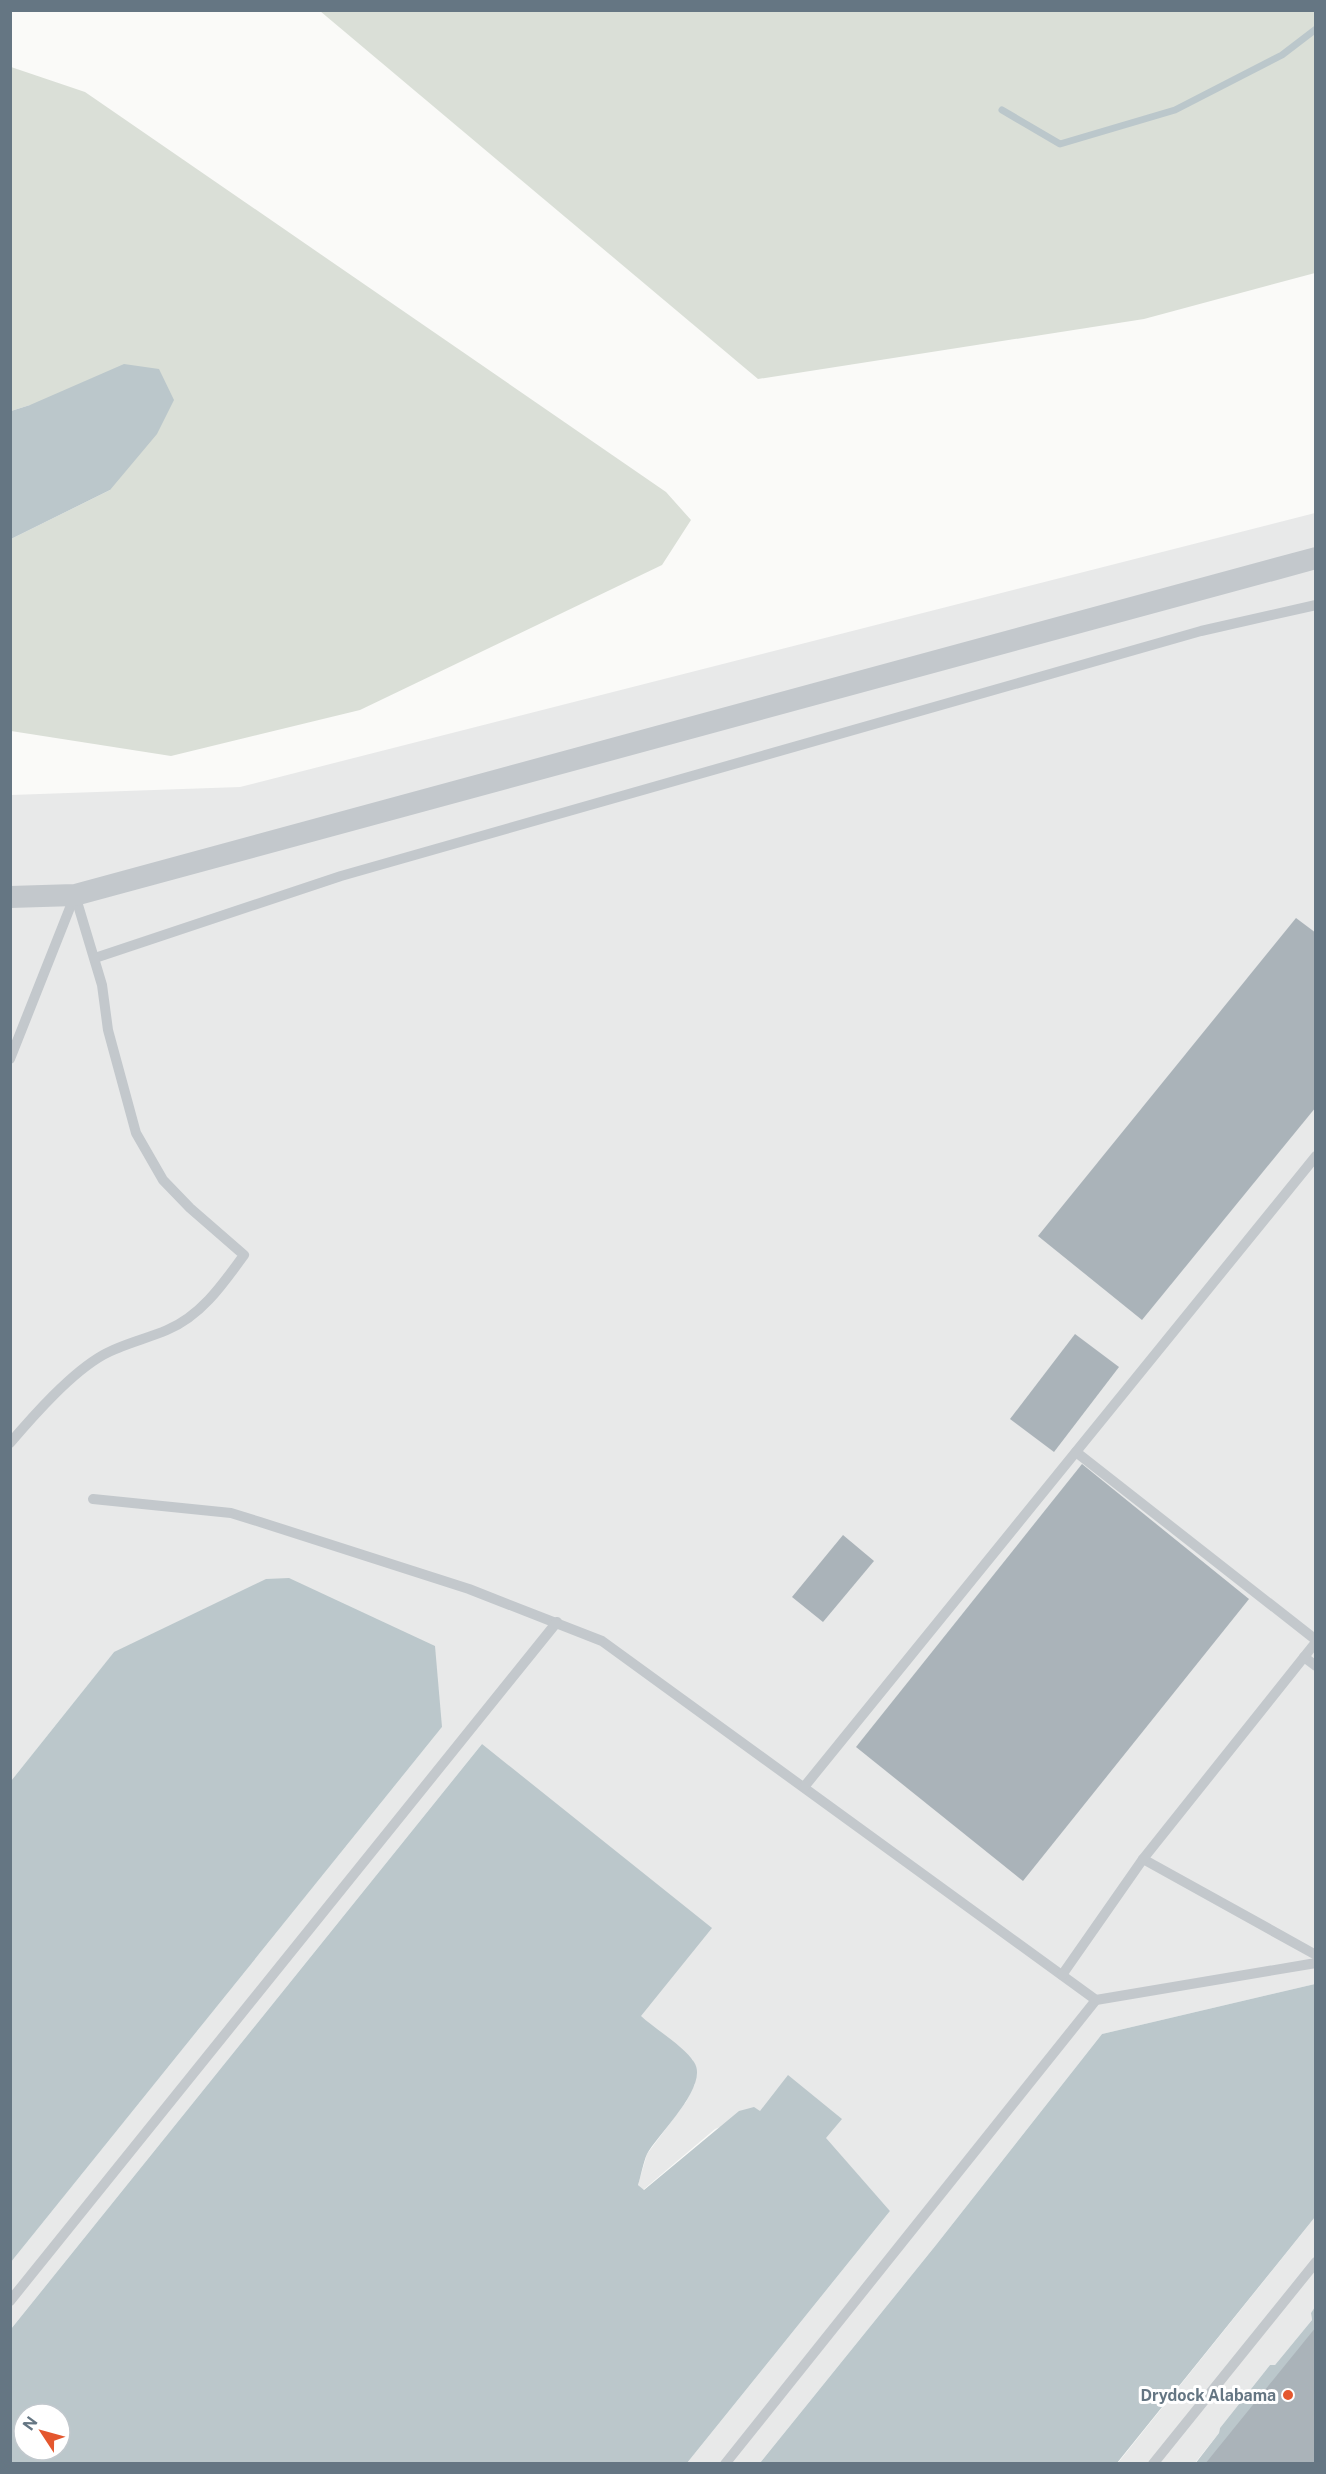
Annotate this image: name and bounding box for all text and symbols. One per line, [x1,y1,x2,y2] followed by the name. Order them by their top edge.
[1140,2386,1276,2405] place label: Drydock Alabama
[1281,2388,1295,2402] marker: Drydock Alabama
[12,2402,72,2462] north arrow
[19,2413,42,2434] text: N

